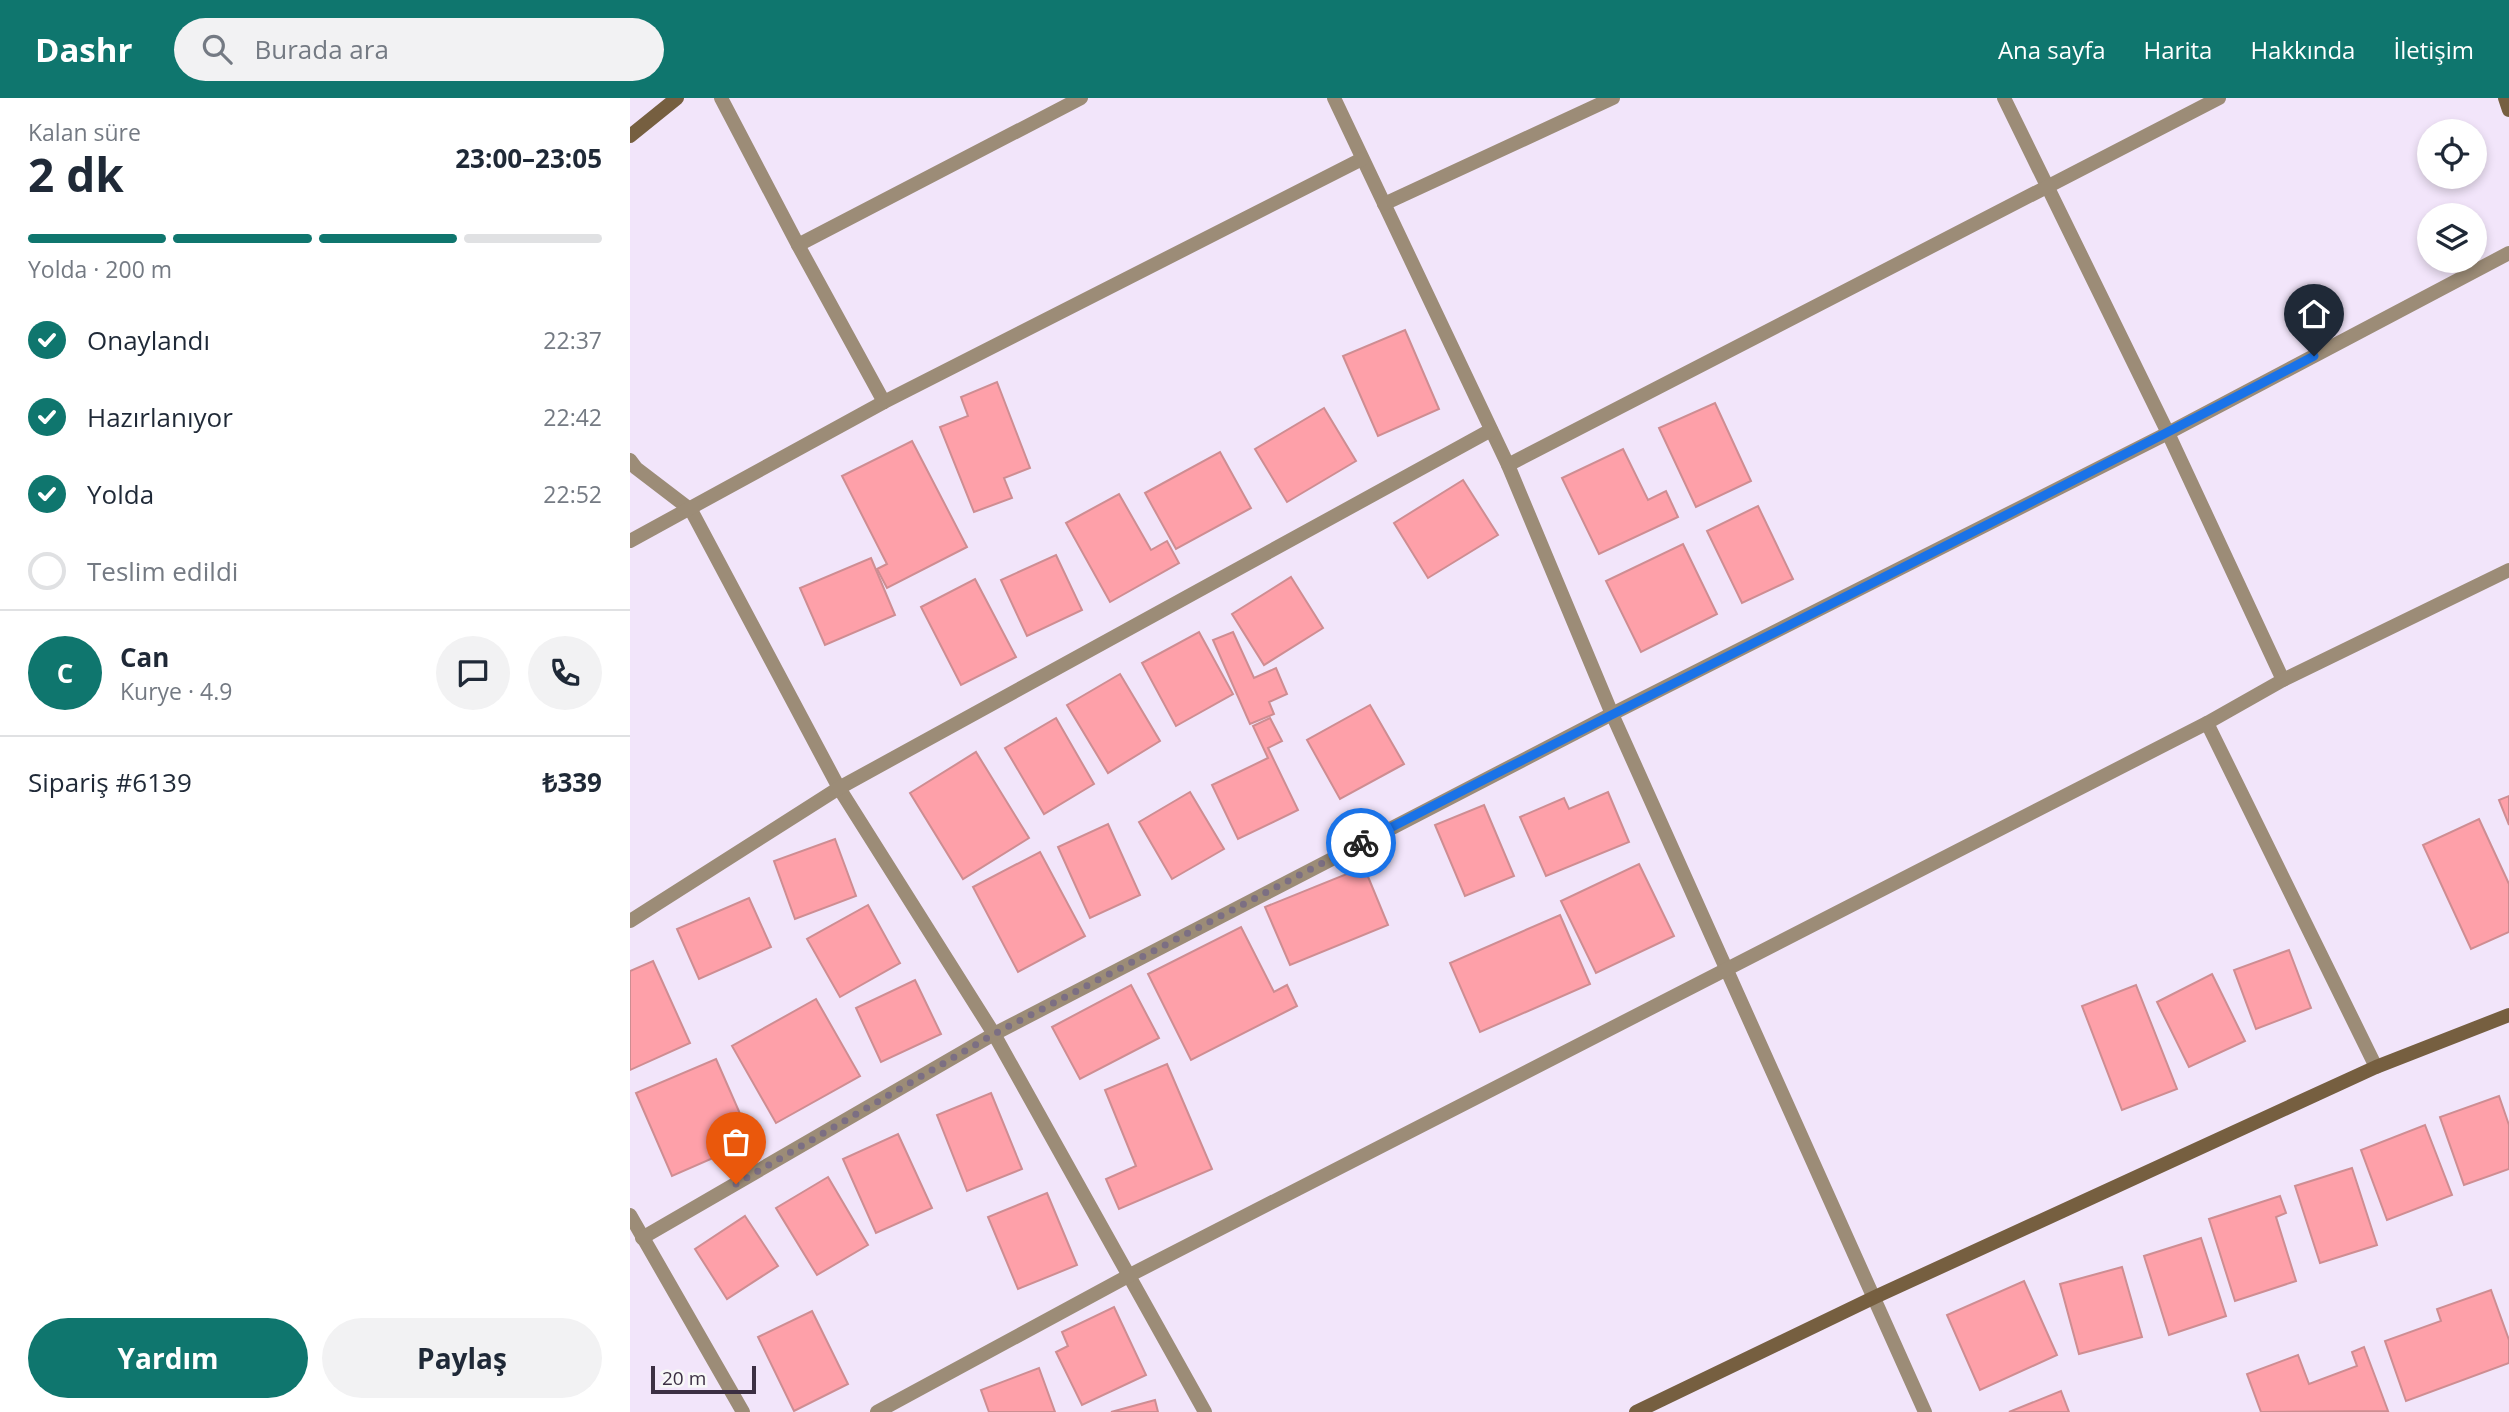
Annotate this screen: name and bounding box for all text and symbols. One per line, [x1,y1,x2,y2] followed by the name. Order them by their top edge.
[174,18,664,81] search box
[35,27,132,72] text: Dashr
[198,30,236,68] icon: search
[254,31,389,67] text: Burada ara
[1998,33,2106,66] text: Ana sayfa
[2144,33,2212,66] text: Harita
[2250,33,2355,66] text: Hakkında
[2393,33,2474,66] text: İletişim
[28,116,141,148] text: Kalan süre
[2417,119,2487,273] map controls
[2417,119,2487,189] button: locate
[455,140,602,176] text: 23:00–23:05
[28,143,124,205] text: 2 dk
[2417,203,2487,273] button: layers
[28,253,172,285] text: Yolda · 200 m
[2284,284,2344,356] pin
[2295,295,2333,333] icon: home
[28,321,66,359] icon: check
[87,322,210,358] text: Onaylandı
[543,324,602,356] text: 22:37
[28,398,66,436] icon: check
[87,399,233,435] text: Hazırlanıyor
[543,401,602,433] text: 22:42
[28,475,66,513] icon: check
[87,476,154,512] text: Yolda
[543,478,602,510] text: 22:52
[87,553,238,589] text: Teslim edildi
[436,636,510,710] button: chat
[528,636,602,710] button: phone
[120,639,169,675] text: Can
[57,655,73,691] text: C
[120,675,232,707] text: Kurye · 4.9
[28,764,192,800] text: Sipariş #6139
[543,764,602,800] text: ₺339
[1326,808,1396,878] courier
[1342,824,1380,862] icon: bike
[706,1112,766,1184] pin
[717,1123,755,1161] icon: bag
[28,1318,308,1398] button: Yardım
[322,1318,602,1398] button: Paylaş
[651,1363,756,1395] scale bar
[662,1365,706,1391] text: 20 m

